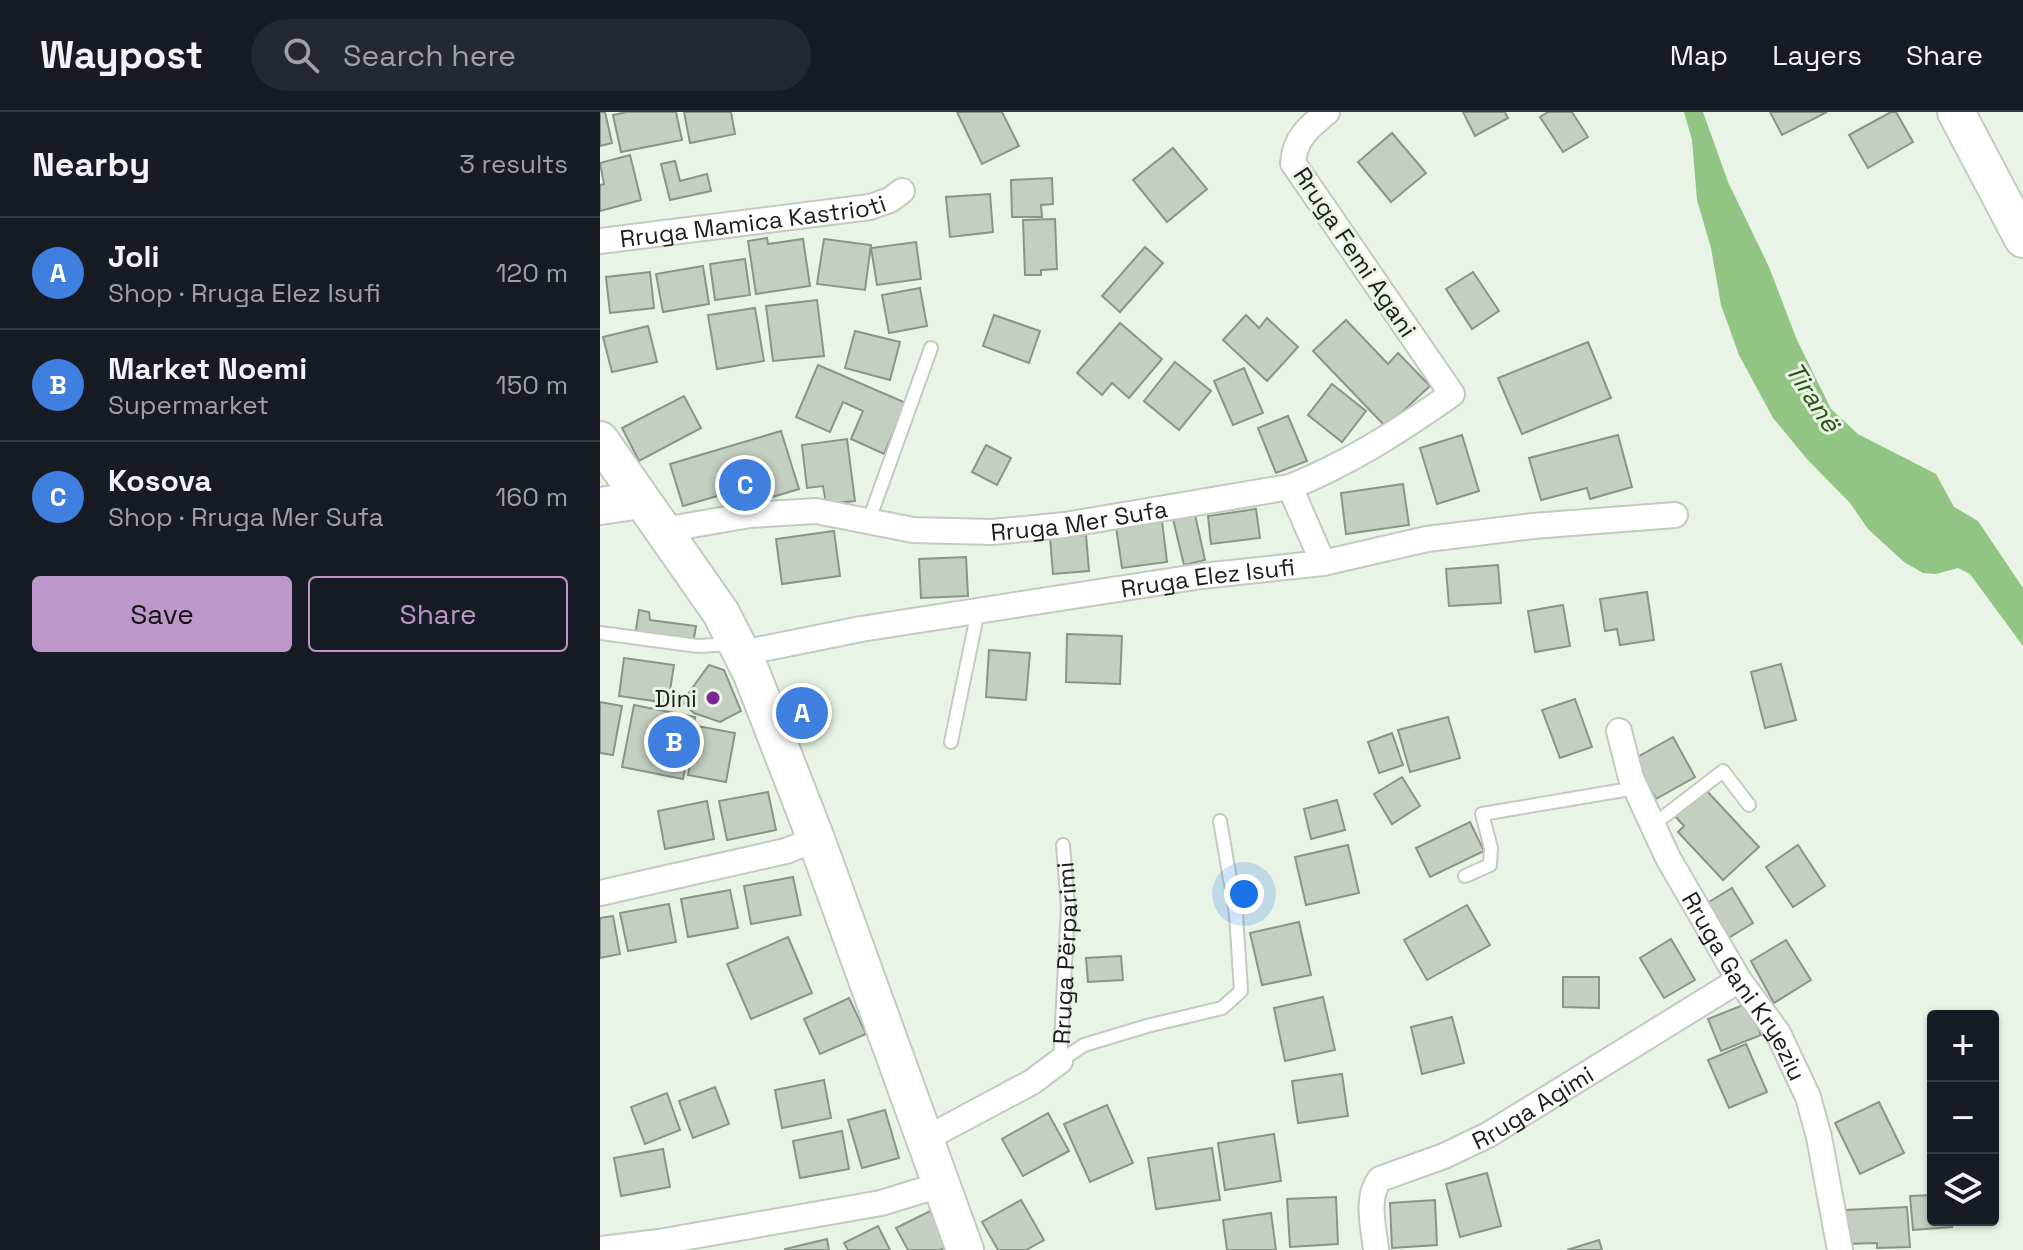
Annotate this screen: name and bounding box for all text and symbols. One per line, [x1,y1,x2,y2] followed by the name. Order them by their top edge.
[251,19,811,91] search box
[40,31,203,79] text: Waypost
[279,33,323,77] icon: search
[343,36,516,75] text: Search here
[1670,37,1728,73] text: Map
[1772,37,1862,73] text: Layers
[1906,37,1983,73] text: Share
[32,143,150,186] text: Nearby
[459,147,568,181] text: 3 results
[1287,161,1423,343] street label: Rruga Femi Agani
[618,187,890,254] street label: Rruga Mamica Kastrioti
[108,237,159,276] text: Joli
[50,256,66,290] text: A
[496,256,568,290] text: 120 m
[108,276,381,310] text: Shop · Rruga Elez Isufi
[108,349,307,388] text: Market Noemi
[1778,355,1849,440] water label: Tiranë
[49,368,67,402] text: B
[496,368,568,402] text: 150 m
[108,388,269,422] text: Supermarket
[719,455,771,515] pin: C
[108,461,212,500] text: Kosova
[50,480,66,514] text: C
[496,480,568,514] text: 160 m
[989,492,1170,548] street label: Rruga Mer Sufa
[108,500,384,534] text: Shop · Rruga Mer Sufa
[1118,551,1296,604] street label: Rruga Elez Isufi
[32,576,292,652] button: Save
[308,576,568,652] button: Share
[655,683,697,714] place label: Dini
[776,683,828,743] pin: A
[704,689,722,707] marker: Dini
[648,712,700,772] pin: B
[1045,861,1084,1045] street label: Rruga Përparimi
[1224,874,1264,914] your location
[1675,886,1813,1085] street label: Rruga Gani Kryeziu
[1927,1010,1999,1226] map controls
[1927,1010,1999,1082] button: +
[1467,1058,1599,1156] street label: Rruga Agimi
[1927,1082,1999,1154] button: −
[1927,1154,1999,1226] button: layers

